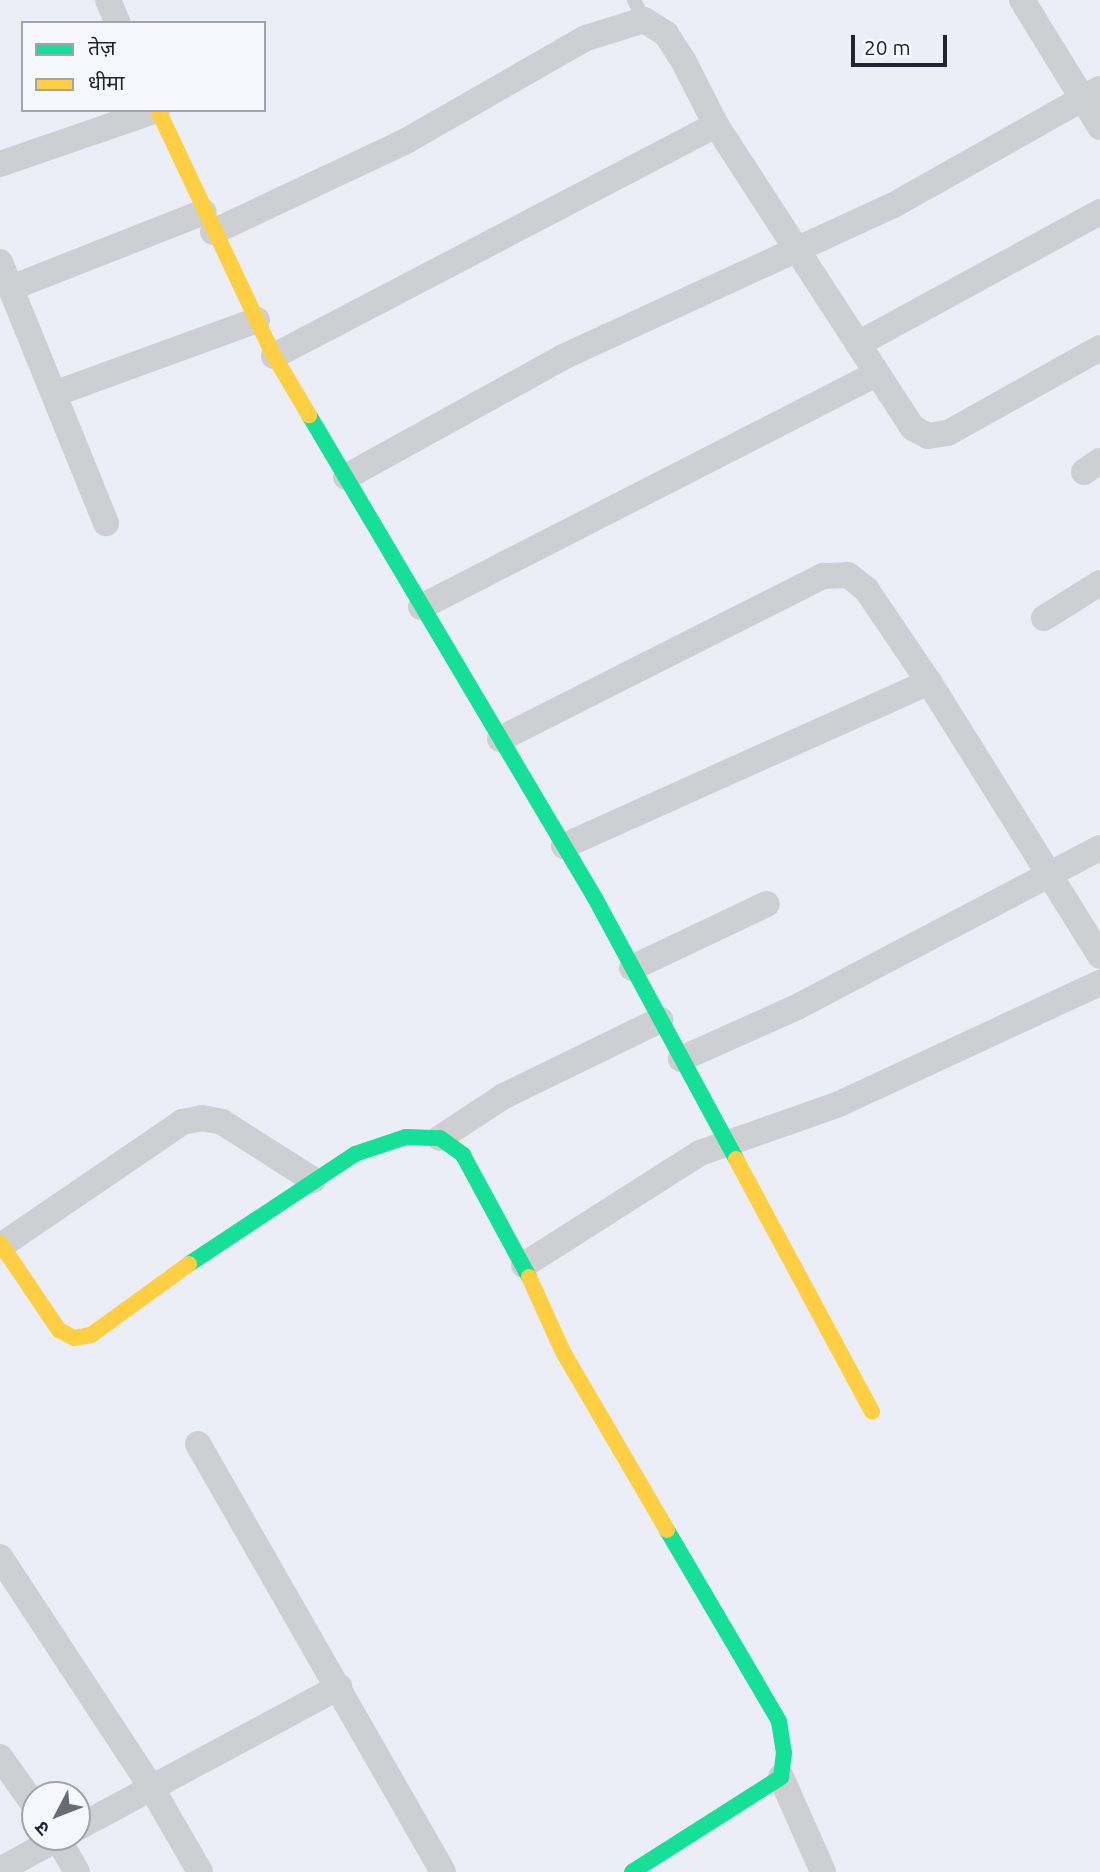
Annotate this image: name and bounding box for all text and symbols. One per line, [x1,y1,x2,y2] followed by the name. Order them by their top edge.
[21,21,266,112] legend
[855,21,951,65] scale bar
[88,35,116,59] text: तेज़
[864,35,911,59] text: 20 m
[88,70,124,94] text: धीमा
[21,1781,91,1851] north arrow
[30,1817,54,1840] text: उ

